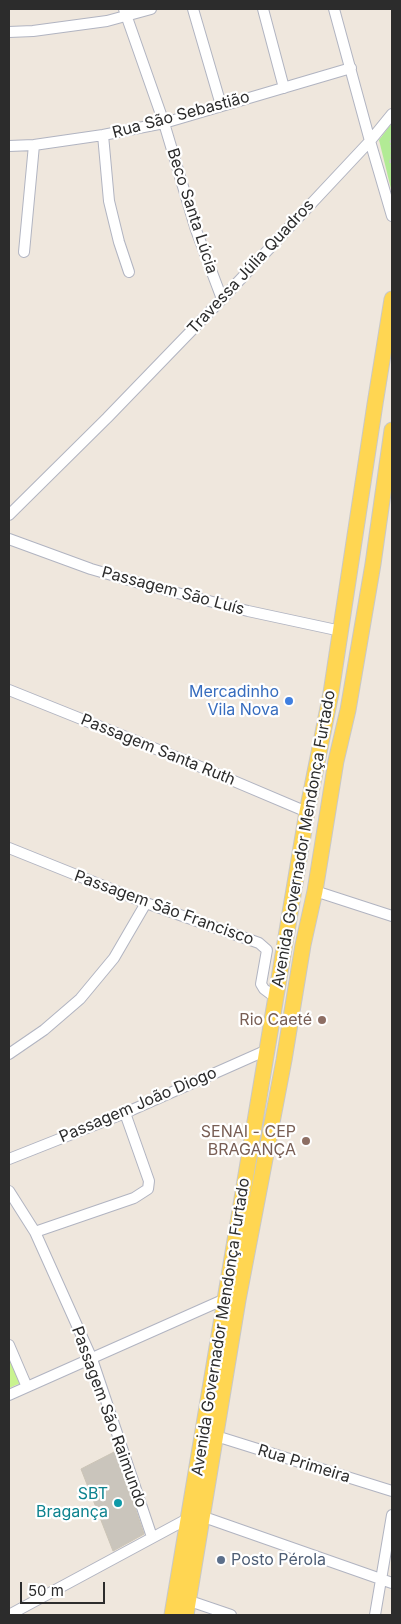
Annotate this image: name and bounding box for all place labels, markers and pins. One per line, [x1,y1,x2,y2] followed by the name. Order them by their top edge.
[189,682,279,720] place label: Mercadinho Vila Nova
[283,695,295,707] marker: Mercadinho Vila Nova
[239,1010,312,1030] place label: Rio Caeté
[316,1014,328,1026] marker: Rio Caeté
[201,1122,296,1160] place label: SENAI - CEP BRAGANÇA
[300,1135,312,1147] marker: SENAI - CEP BRAGANÇA
[36,1484,108,1522] place label: SBT Bragança
[112,1497,124,1509] marker: SBT Bragança
[231,1550,326,1570] place label: Posto Pérola
[215,1554,227,1566] marker: Posto Pérola

